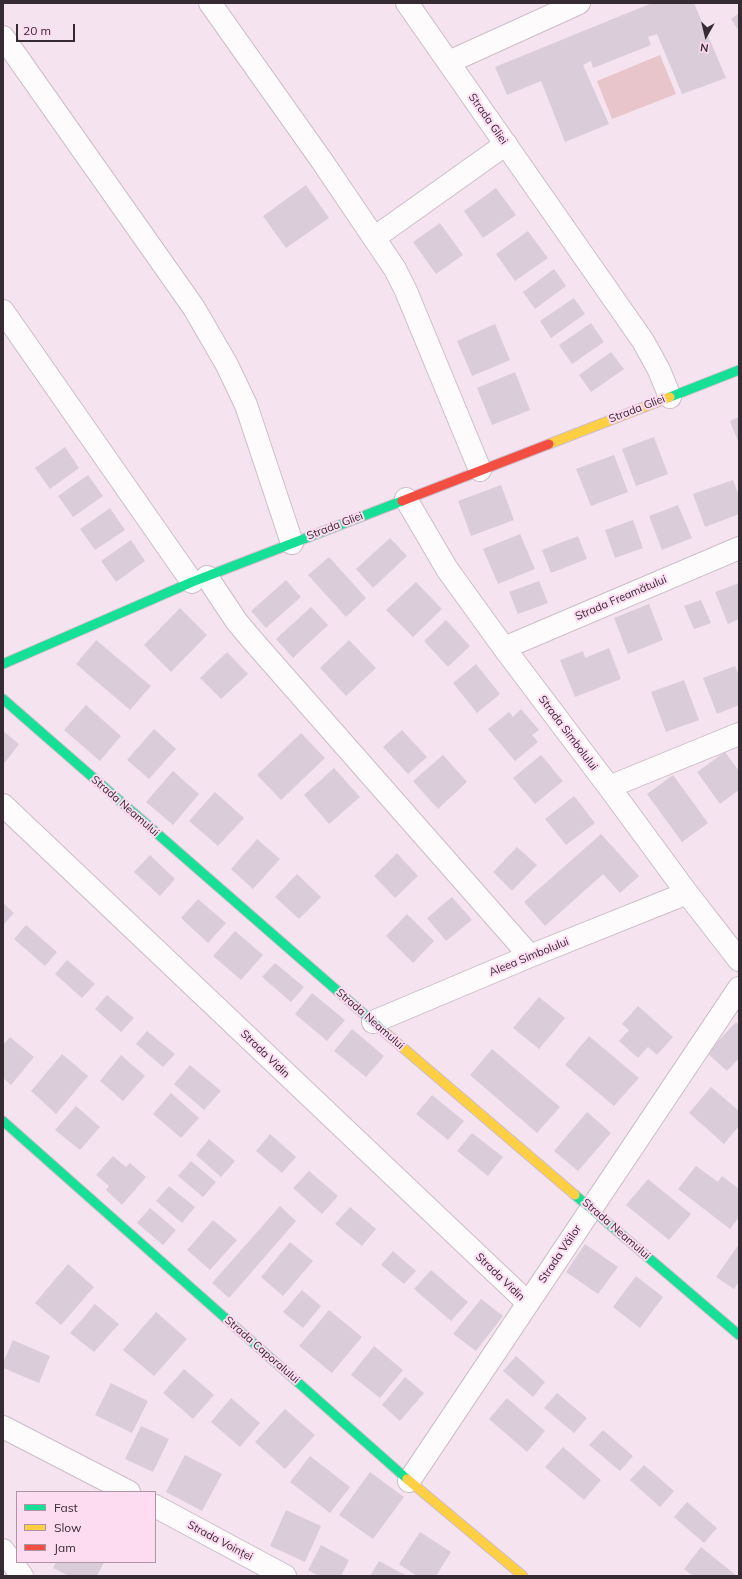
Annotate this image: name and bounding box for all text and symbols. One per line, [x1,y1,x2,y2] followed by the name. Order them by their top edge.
[18,16,77,42] scale bar
[686,16,726,56] north arrow
[23,23,51,38] text: 20 m
[699,40,709,55] text: N
[466,91,510,147] street label: Strada Gliei
[607,392,667,426] street label: Strada Gliei
[305,509,365,543] street label: Strada Gliei
[573,573,669,623] street label: Strada Freamătului
[536,693,600,773] street label: Strada Simbolului
[88,773,162,839] street label: Strada Neamului
[487,935,571,979] street label: Aleea Simbolului
[333,986,407,1052] street label: Strada Neamului
[238,1027,292,1081] street label: Strada Vidin
[579,1196,653,1262] street label: Strada Neamului
[536,1223,584,1285] street label: Strada Văilor
[473,1250,527,1304] street label: Strada Vidin
[222,1314,302,1386] street label: Strada Caporalului
[16,1491,156,1563] legend
[54,1500,78,1515] text: Fast
[185,1518,255,1564] street label: Strada Voinței
[54,1520,82,1535] text: Slow
[54,1540,76,1555] text: Jam

